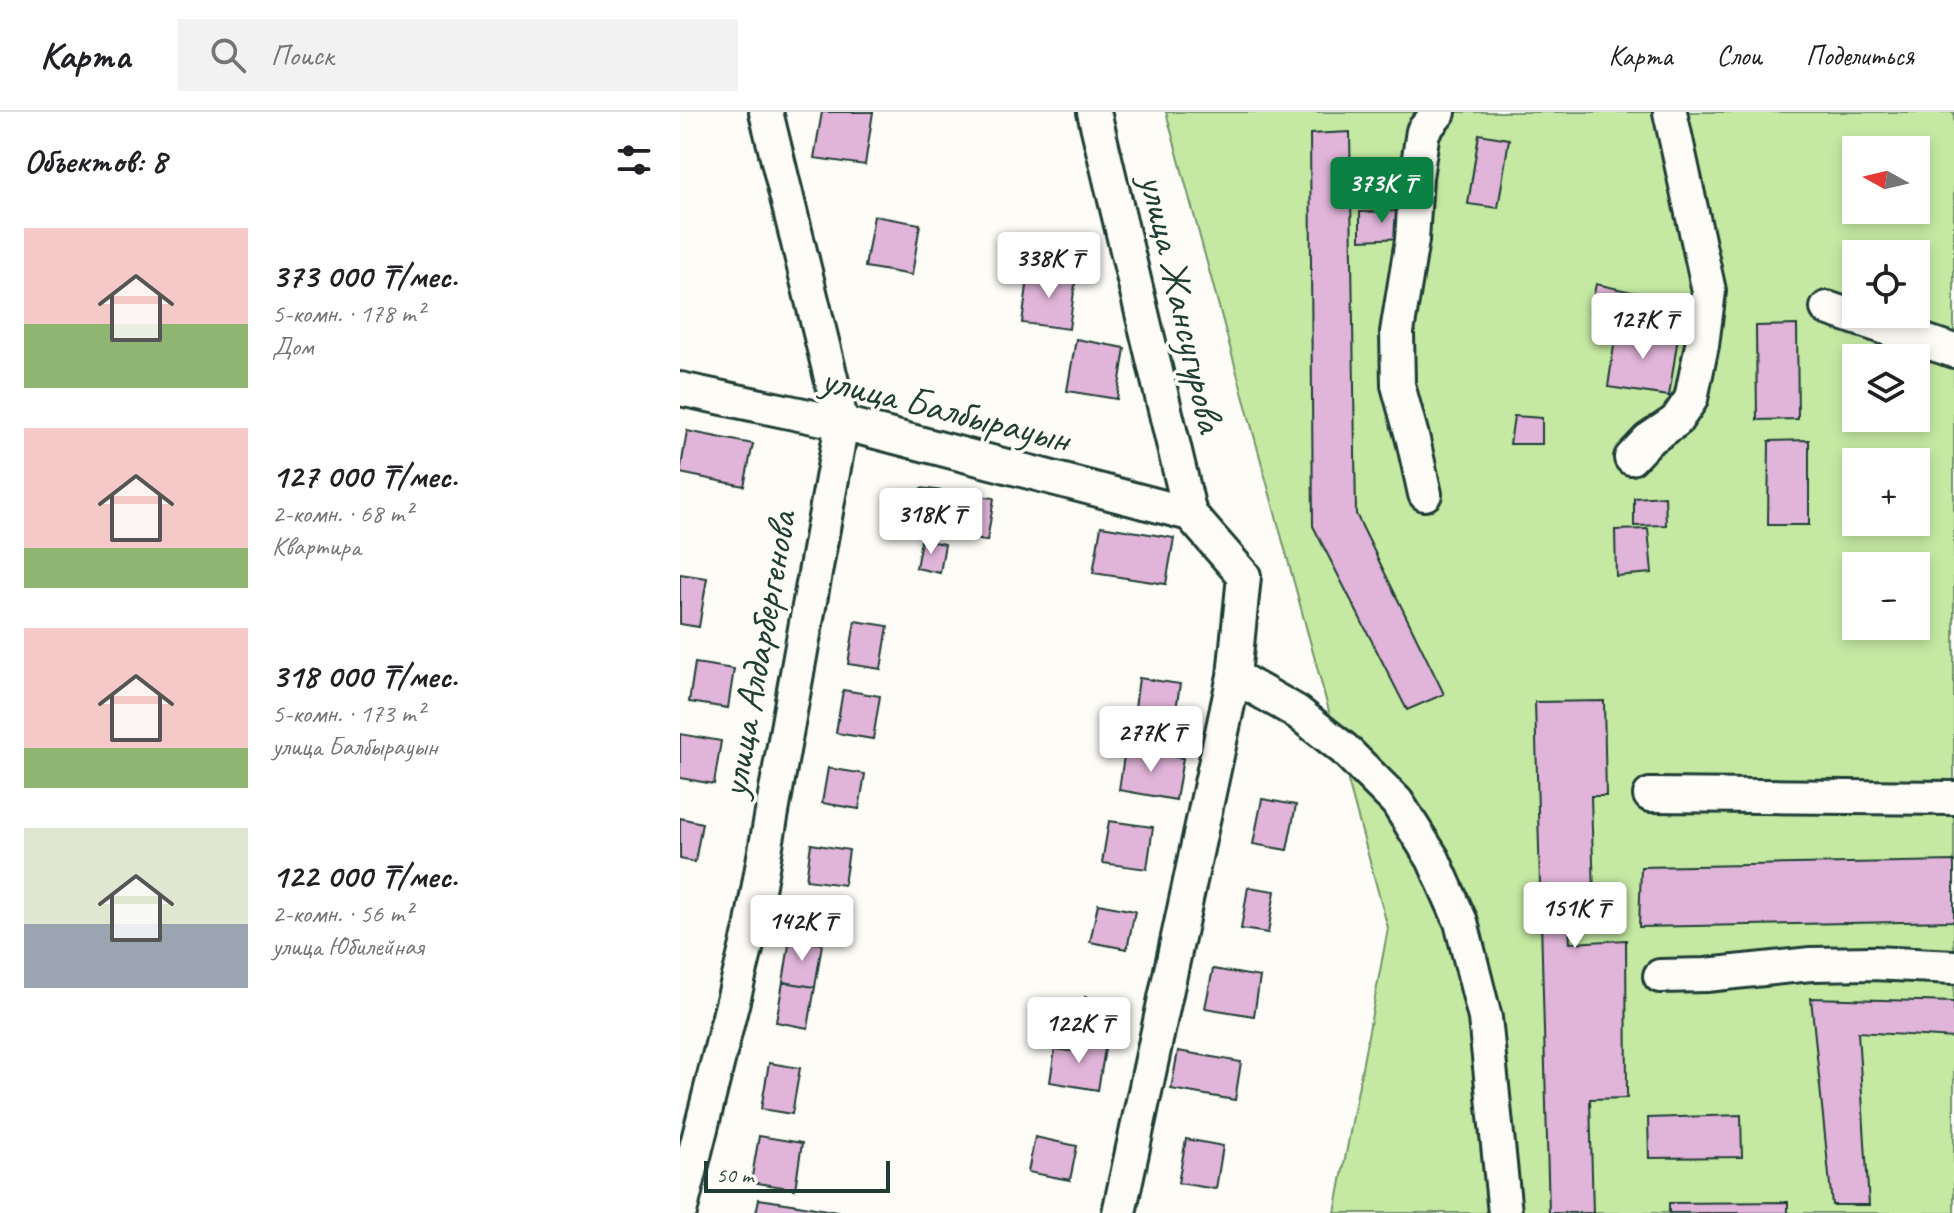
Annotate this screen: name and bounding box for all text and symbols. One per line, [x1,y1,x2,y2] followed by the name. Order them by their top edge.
[178,19,738,91] search box
[40,32,130,79] text: Карта
[206,33,250,77] icon: search
[270,36,334,74] text: Поиск
[1609,38,1673,73] text: Карта
[1717,38,1762,73] text: Слои
[1806,38,1914,73] text: Поделиться
[1842,136,1930,224] north arrow
[1842,136,1930,640] map controls
[612,138,656,182] icon: filters
[24,139,166,182] text: Объектов: 8
[1317,157,1447,225] pin: 373K ₸
[1348,166,1416,199] text: 373K ₸
[1128,168,1237,440] street label: улица Жансугурова
[984,232,1114,300] pin: 338K ₸
[1842,240,1930,328] button: locate
[1015,241,1083,274] text: 338K ₸
[272,254,457,297] text: 373 000 ₸/мес.
[88,260,184,356] icon: home
[1578,293,1708,361] pin: 127K ₸
[272,297,424,330] text: 5-комн. · 178 m²
[1609,302,1677,335] text: 127K ₸
[272,330,314,363] text: Дом
[1842,344,1930,432] button: layers
[814,353,1078,465] street label: улица Балбырауын
[1842,448,1930,536] button: +
[272,454,457,497] text: 127 000 ₸/мес.
[88,460,184,556] icon: home
[866,488,996,556] pin: 318K ₸
[272,497,412,530] text: 2-комн. · 68 m²
[897,497,965,530] text: 318K ₸
[708,505,808,803] street label: улица Алдарбергенова
[272,530,361,563] text: Квартира
[1842,552,1930,640] button: −
[272,654,458,697] text: 318 000 ₸/мес.
[88,660,184,756] icon: home
[272,697,424,730] text: 5-комн. · 173 m²
[1086,706,1216,774] pin: 277K ₸
[1117,715,1185,748] text: 277K ₸
[272,730,437,763] text: улица Балбырауын
[272,854,458,897] text: 122 000 ₸/мес.
[88,860,184,956] icon: home
[1510,882,1640,950] pin: 151K ₸
[1542,891,1608,924] text: 151K ₸
[737,895,867,963] pin: 142K ₸
[272,897,412,930] text: 2-комн. · 56 m²
[768,904,836,937] text: 142K ₸
[272,930,424,963] text: улица Юбилейная
[1014,997,1144,1065] pin: 122K ₸
[1045,1006,1113,1039] text: 122K ₸
[704,1157,890,1193] scale bar
[716,1161,753,1189] text: 50 m

